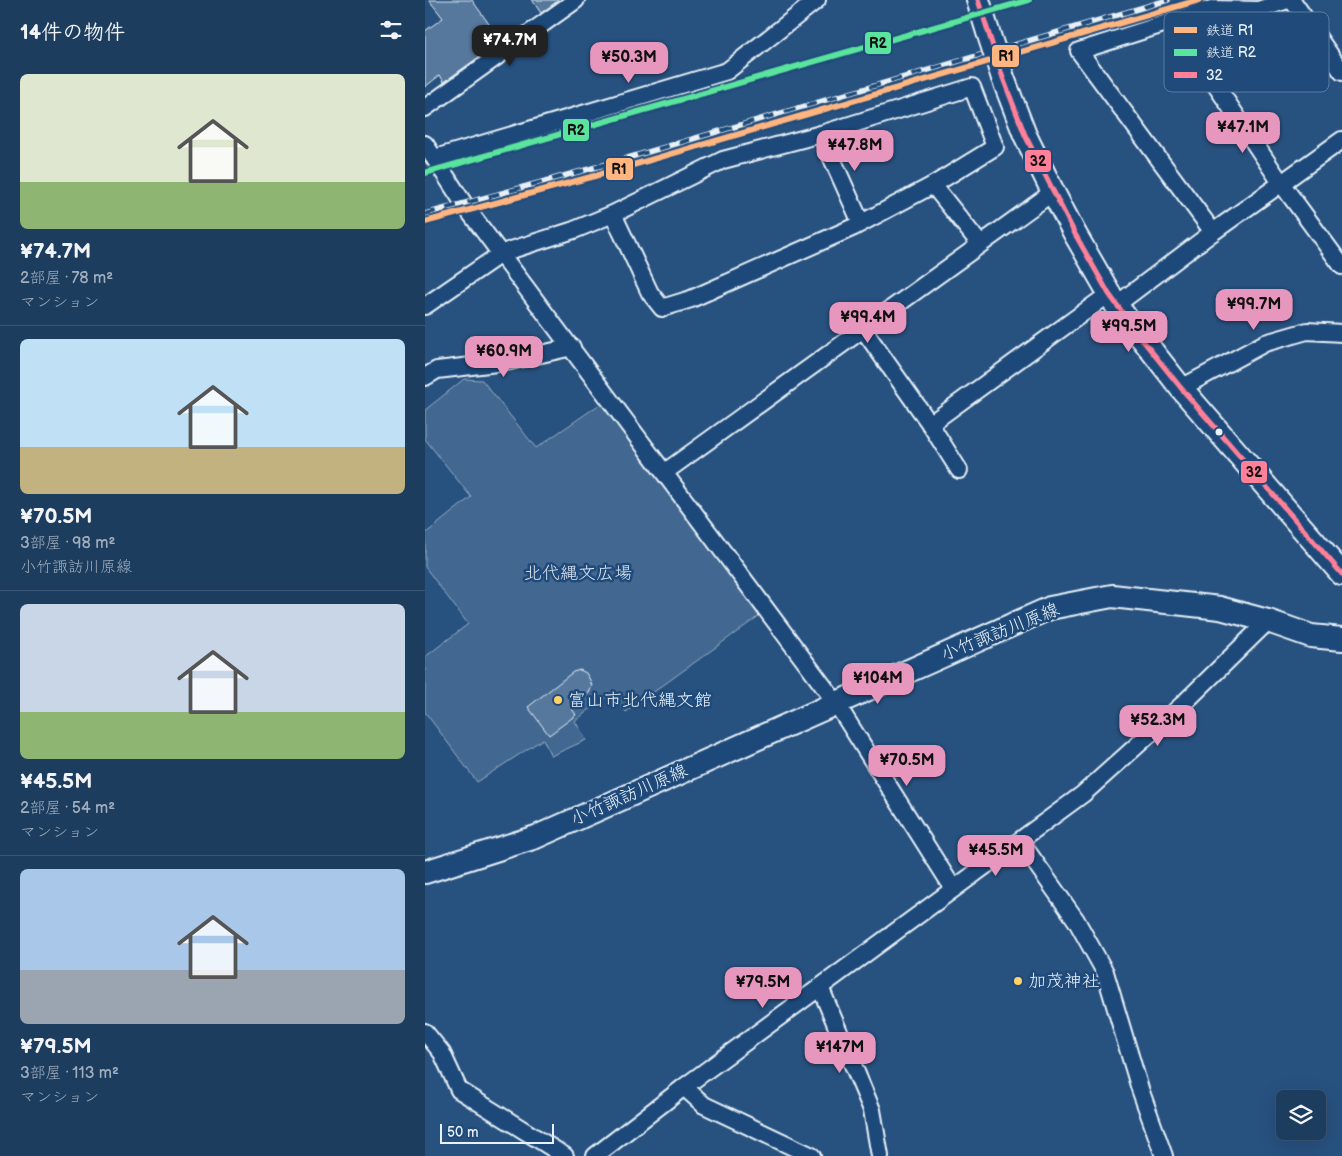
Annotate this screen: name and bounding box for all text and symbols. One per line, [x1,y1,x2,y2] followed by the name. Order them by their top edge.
[1164,12,1329,92] legend
[377,16,405,44] icon: filters
[20,20,125,45] text: 14件の物件
[1206,22,1253,39] text: 鉄道 R1
[469,24,551,67] pin: ¥74.7M
[483,31,537,50] text: ¥74.7M
[864,31,892,55] line badge: R2
[869,35,888,52] text: R2
[588,42,670,84] pin: ¥50.3M
[991,44,1020,68] line badge: R1
[1206,44,1257,61] text: 鉄道 R2
[601,48,657,67] text: ¥50.3M
[998,48,1014,65] text: R1
[1206,67,1224,84] text: 32
[168,106,258,196] icon: home
[1202,112,1284,154] pin: ¥47.1M
[562,118,590,142] line badge: R2
[1217,118,1269,137] text: ¥47.1M
[567,122,586,139] text: R2
[814,130,896,172] pin: ¥47.8M
[827,136,883,155] text: ¥47.8M
[1024,149,1052,173] line badge: 32
[1030,153,1047,170] text: 32
[605,157,634,181] line badge: R1
[611,161,627,178] text: R1
[20,239,91,264] text: ¥74.7M
[20,269,113,288] text: 2部屋 · 78 m²
[1213,288,1295,331] pin: ¥99.7M
[20,293,99,312] text: マンション
[1227,295,1281,314] text: ¥99.7M
[827,302,909,344] pin: ¥99.4M
[840,308,896,327] text: ¥99.4M
[1088,310,1170,353] pin: ¥99.5M
[1101,317,1157,336] text: ¥99.5M
[463,336,545,378] pin: ¥60.9M
[476,342,532,361] text: ¥60.9M
[168,372,258,462] icon: home
[1214,427,1224,437] unlabelled marker
[1240,460,1268,484] line badge: 32
[1246,464,1263,481] text: 32
[20,504,92,529] text: ¥70.5M
[20,534,115,553] text: 3部屋 · 98 m²
[20,558,132,577] text: 小竹諏訪川原線
[524,563,632,584] park label: 北代縄文広場
[938,599,1062,665] street label: 小竹諏訪川原線
[168,637,258,727] icon: home
[843,662,913,705] pin: ¥104M
[853,669,903,688] text: ¥104M
[568,690,712,711] place label: 富山市北代縄文館
[552,694,564,706] marker: 富山市北代縄文館
[1117,704,1199,747] pin: ¥52.3M
[1130,711,1186,730] text: ¥52.3M
[866,744,948,787] pin: ¥70.5M
[879,751,935,770] text: ¥70.5M
[567,760,691,830] street label: 小竹諏訪川原線
[20,769,92,794] text: ¥45.5M
[20,799,115,818] text: 2部屋 · 54 m²
[20,823,99,842] text: マンション
[955,834,1037,877] pin: ¥45.5M
[968,841,1024,860] text: ¥45.5M
[168,902,258,992] icon: home
[722,966,804,1009] pin: ¥79.5M
[1028,971,1100,992] place label: 加茂神社
[736,973,790,992] text: ¥79.5M
[1012,975,1024,987] marker: 加茂神社
[805,1032,875,1074] pin: ¥147M
[20,1034,92,1059] text: ¥79.5M
[816,1038,864,1057] text: ¥147M
[20,1064,119,1083] text: 3部屋 · 113 m²
[20,1088,99,1107] text: マンション
[1276,1090,1326,1140] map controls
[1276,1090,1326,1140] button: layers
[440,1121,554,1144] scale bar
[447,1124,479,1141] text: 50 m

